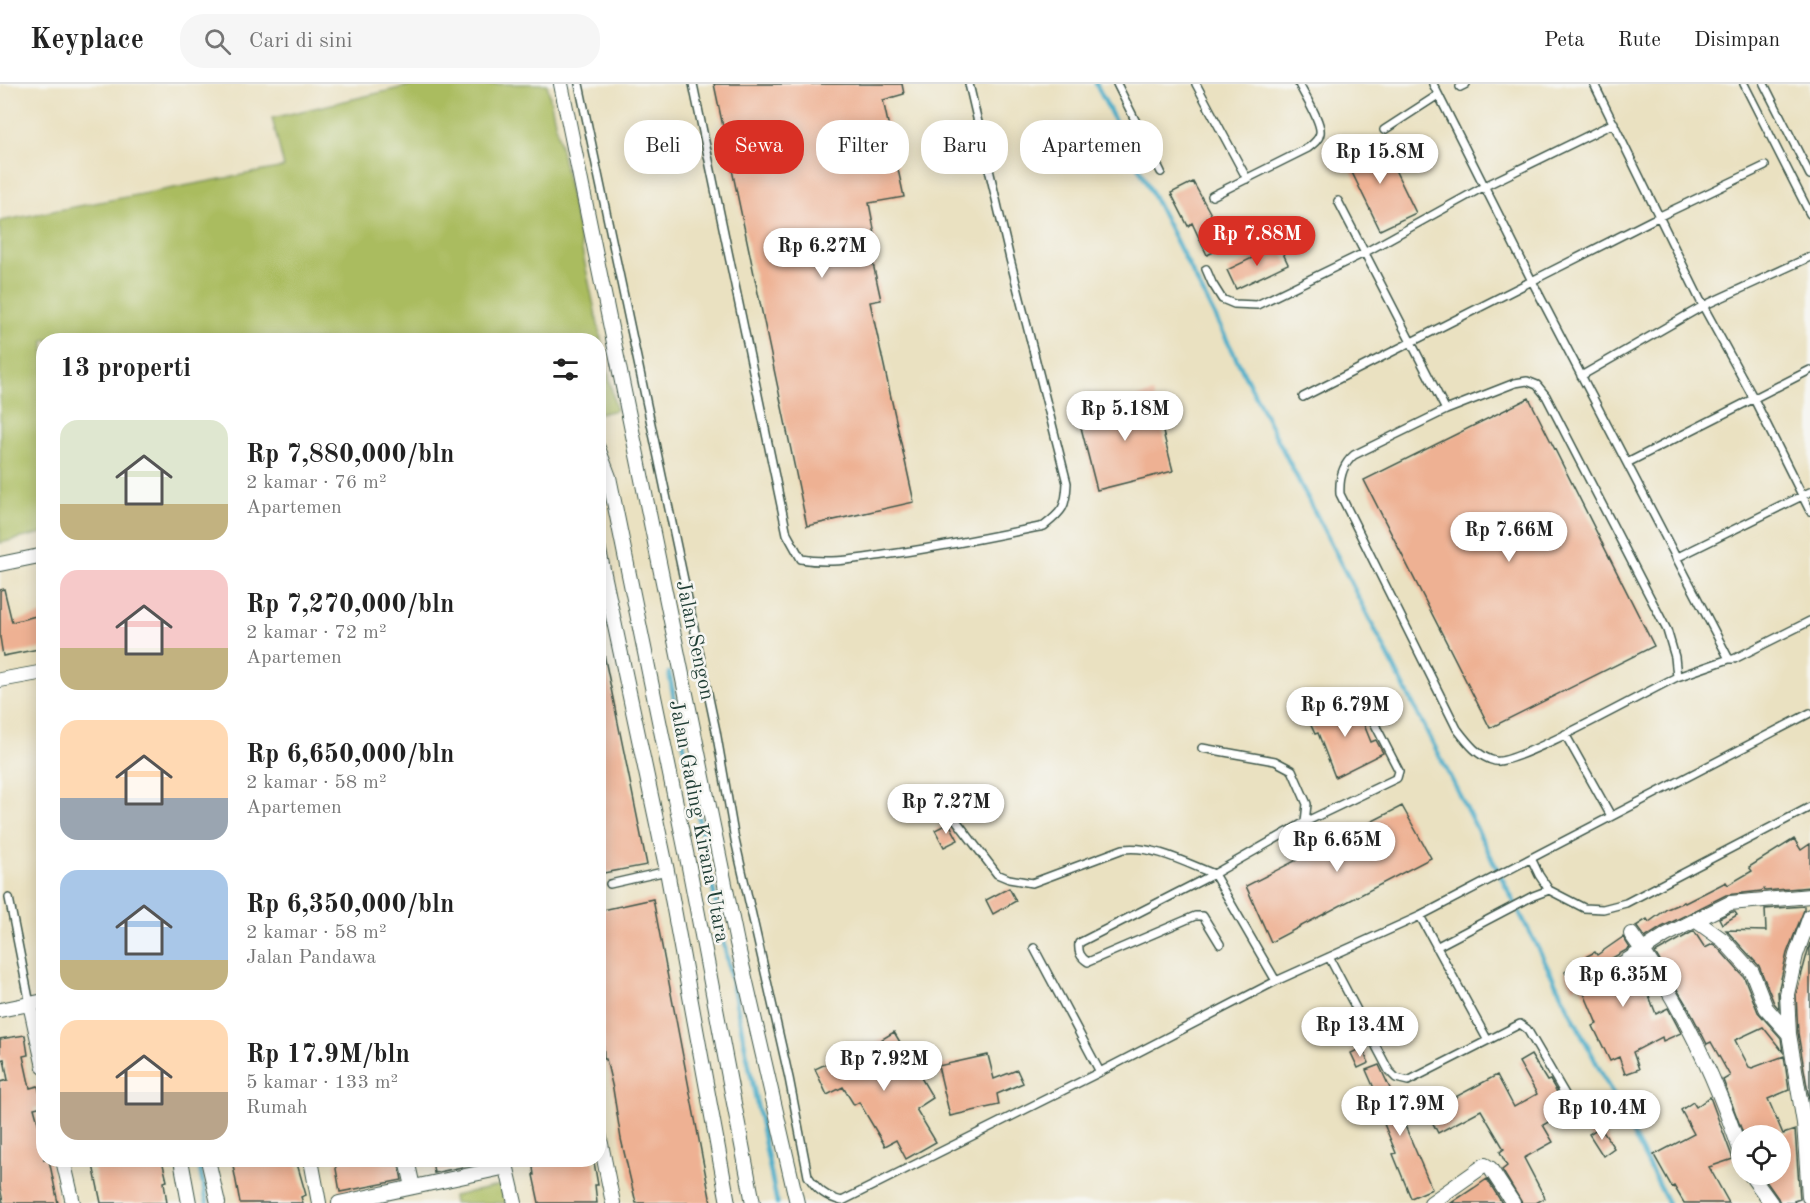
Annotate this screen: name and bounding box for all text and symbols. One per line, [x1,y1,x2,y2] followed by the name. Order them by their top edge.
[180,14,600,68] search box
[201,25,234,58] icon: search
[30,27,144,55] text: Keyplace
[249,30,352,52] text: Cari di sini
[1544,30,1585,51] text: Peta
[1618,30,1661,51] text: Rute
[1694,30,1780,51] text: Disimpan
[624,120,702,174] chip: Beli
[714,120,804,174] chip: Sewa
[816,120,909,174] chip: Filter
[921,120,1008,174] chip: Baru
[1020,120,1163,174] chip: Apartemen
[1318,134,1442,185] pin: Rp 15.8M
[1335,143,1425,163] text: Rp 15.8M
[1195,216,1319,267] pin: Rp 7.88M
[1212,225,1302,245] text: Rp 7.88M
[760,228,884,279] pin: Rp 6.27M
[777,237,867,257] text: Rp 6.27M
[549,353,582,386] icon: filters
[60,356,191,382] text: 13 properti
[1063,391,1187,442] pin: Rp 5.18M
[1080,400,1170,420] text: Rp 5.18M
[246,442,454,468] text: Rp 7,880,000/bln
[108,444,180,516] icon: home
[246,473,387,493] text: 2 kamar · 76 m²
[246,498,342,518] text: Apartemen
[1447,512,1571,563] pin: Rp 7.66M
[1464,521,1554,541] text: Rp 7.66M
[672,578,717,702] street label: Jalan Sengon
[246,592,454,618] text: Rp 7,270,000/bln
[108,594,180,666] icon: home
[246,623,387,643] text: 2 kamar · 72 m²
[246,648,342,668] text: Apartemen
[1283,687,1407,738] pin: Rp 6.79M
[1300,696,1390,716] text: Rp 6.79M
[665,698,732,944] street label: Jalan Gading Kirana Utara
[246,742,454,768] text: Rp 6,650,000/bln
[108,744,180,816] icon: home
[246,773,387,793] text: 2 kamar · 58 m²
[884,784,1008,835] pin: Rp 7.27M
[901,793,991,813] text: Rp 7.27M
[246,798,342,818] text: Apartemen
[1275,822,1399,873] pin: Rp 6.65M
[1292,831,1382,851] text: Rp 6.65M
[246,892,454,918] text: Rp 6,350,000/bln
[108,894,180,966] icon: home
[246,923,387,943] text: 2 kamar · 58 m²
[246,948,376,968] text: Jalan Pandawa
[1561,957,1685,1008] pin: Rp 6.35M
[1578,966,1668,986] text: Rp 6.35M
[1298,1007,1422,1058] pin: Rp 13.4M
[1315,1016,1405,1036] text: Rp 13.4M
[822,1041,946,1092] pin: Rp 7.92M
[246,1042,410,1068] text: Rp 17.9M/bln
[108,1044,180,1116] icon: home
[839,1050,929,1070] text: Rp 7.92M
[246,1073,398,1093] text: 5 kamar · 133 m²
[1338,1086,1462,1137] pin: Rp 17.9M
[1540,1090,1664,1141] pin: Rp 10.4M
[1355,1095,1445,1115] text: Rp 17.9M
[246,1098,308,1118] text: Rumah
[1557,1099,1647,1119] text: Rp 10.4M
[1731,1125,1791,1185] map controls
[1731,1125,1791,1185] button: locate

